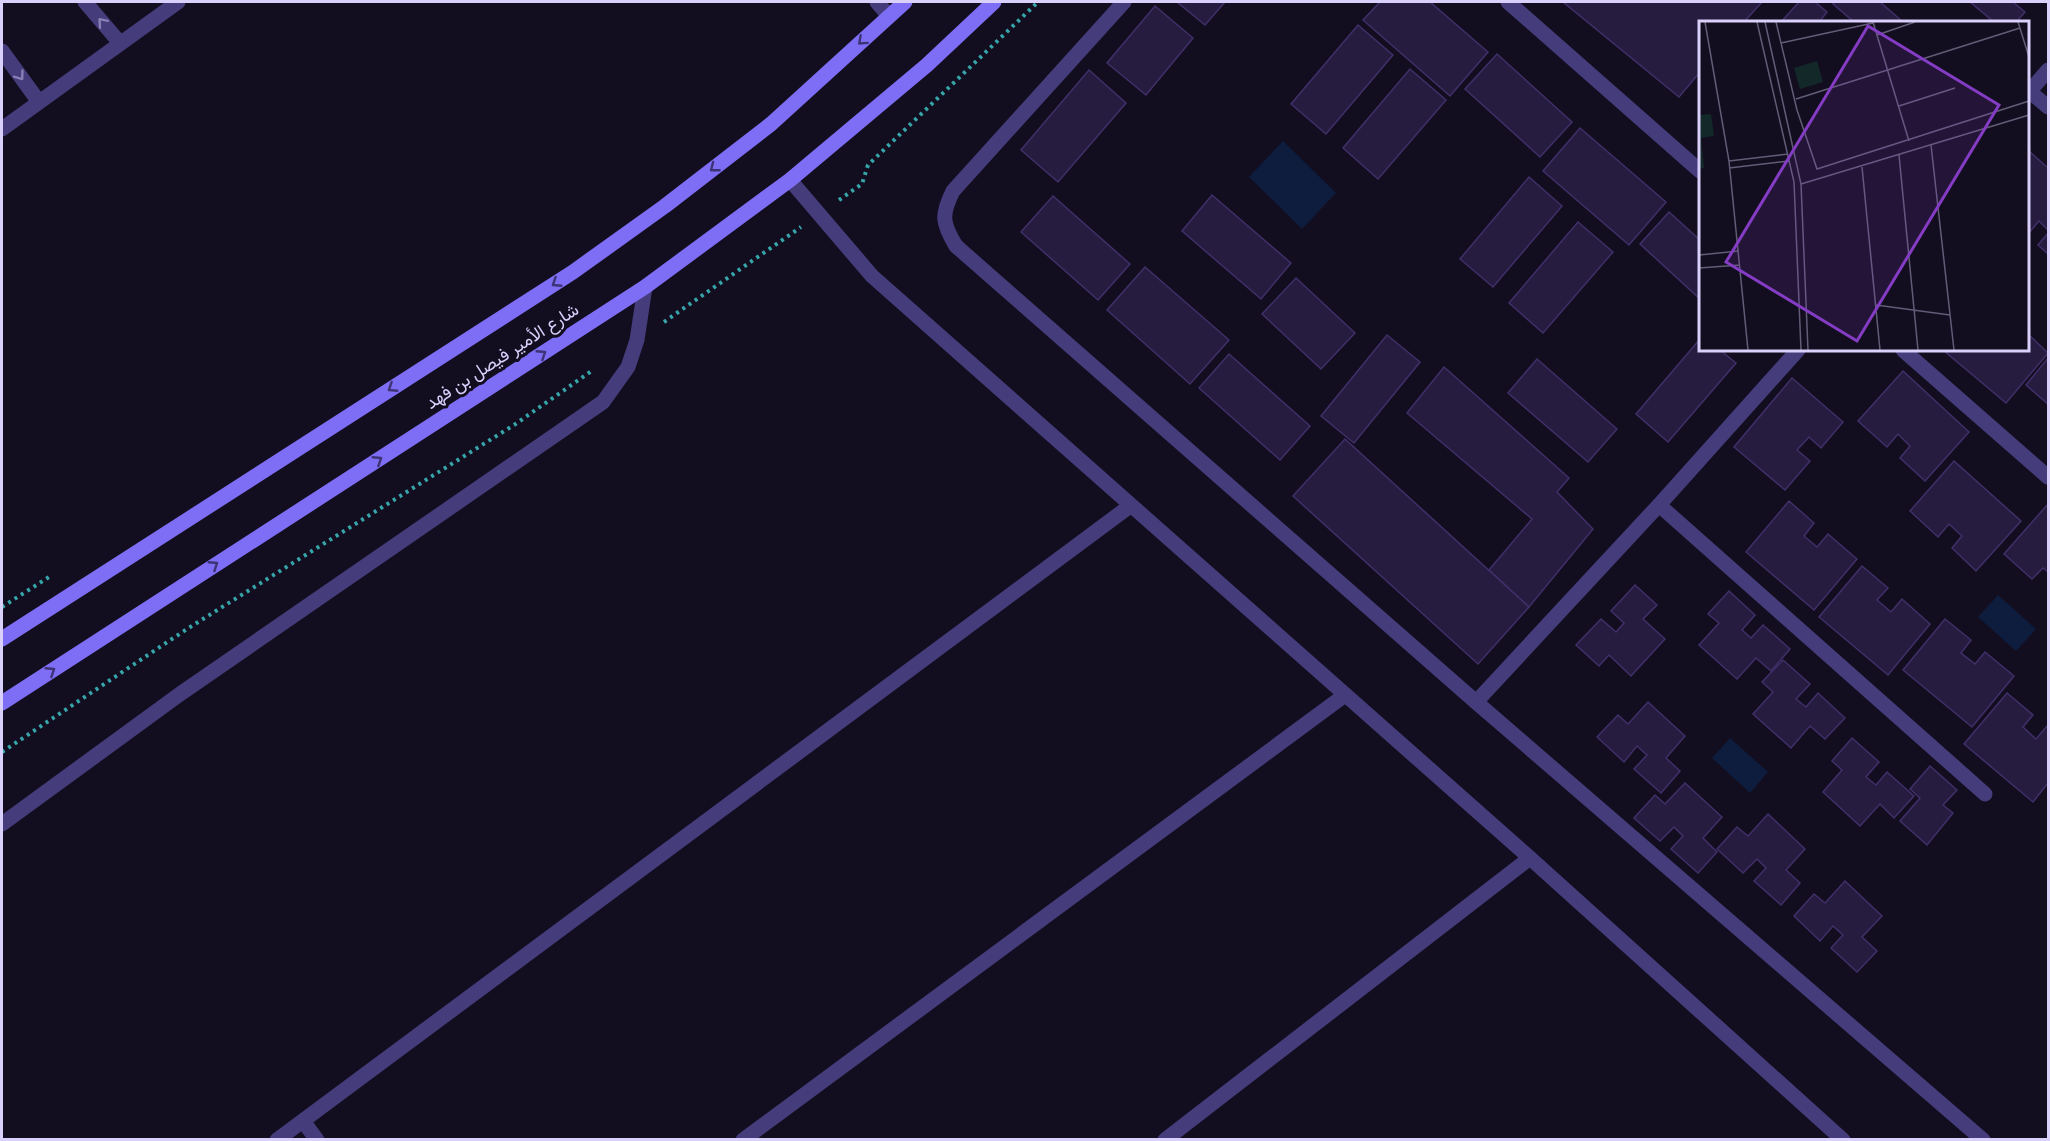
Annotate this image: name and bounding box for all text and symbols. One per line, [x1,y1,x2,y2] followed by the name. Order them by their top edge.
[98,18,109,29] one-way arrow
[1699,21,2029,351] inset map
[858,34,868,45] one-way arrow
[13,70,24,81] one-way arrow
[710,161,721,172] one-way arrow
[552,275,562,287] one-way arrow
[422,299,584,416] street label: شارع الأمير فيصل بن فهد
[535,350,546,361] one-way arrow
[388,381,399,392] one-way arrow
[372,455,382,467] one-way arrow
[208,562,219,573] one-way arrow
[44,668,55,679] one-way arrow

